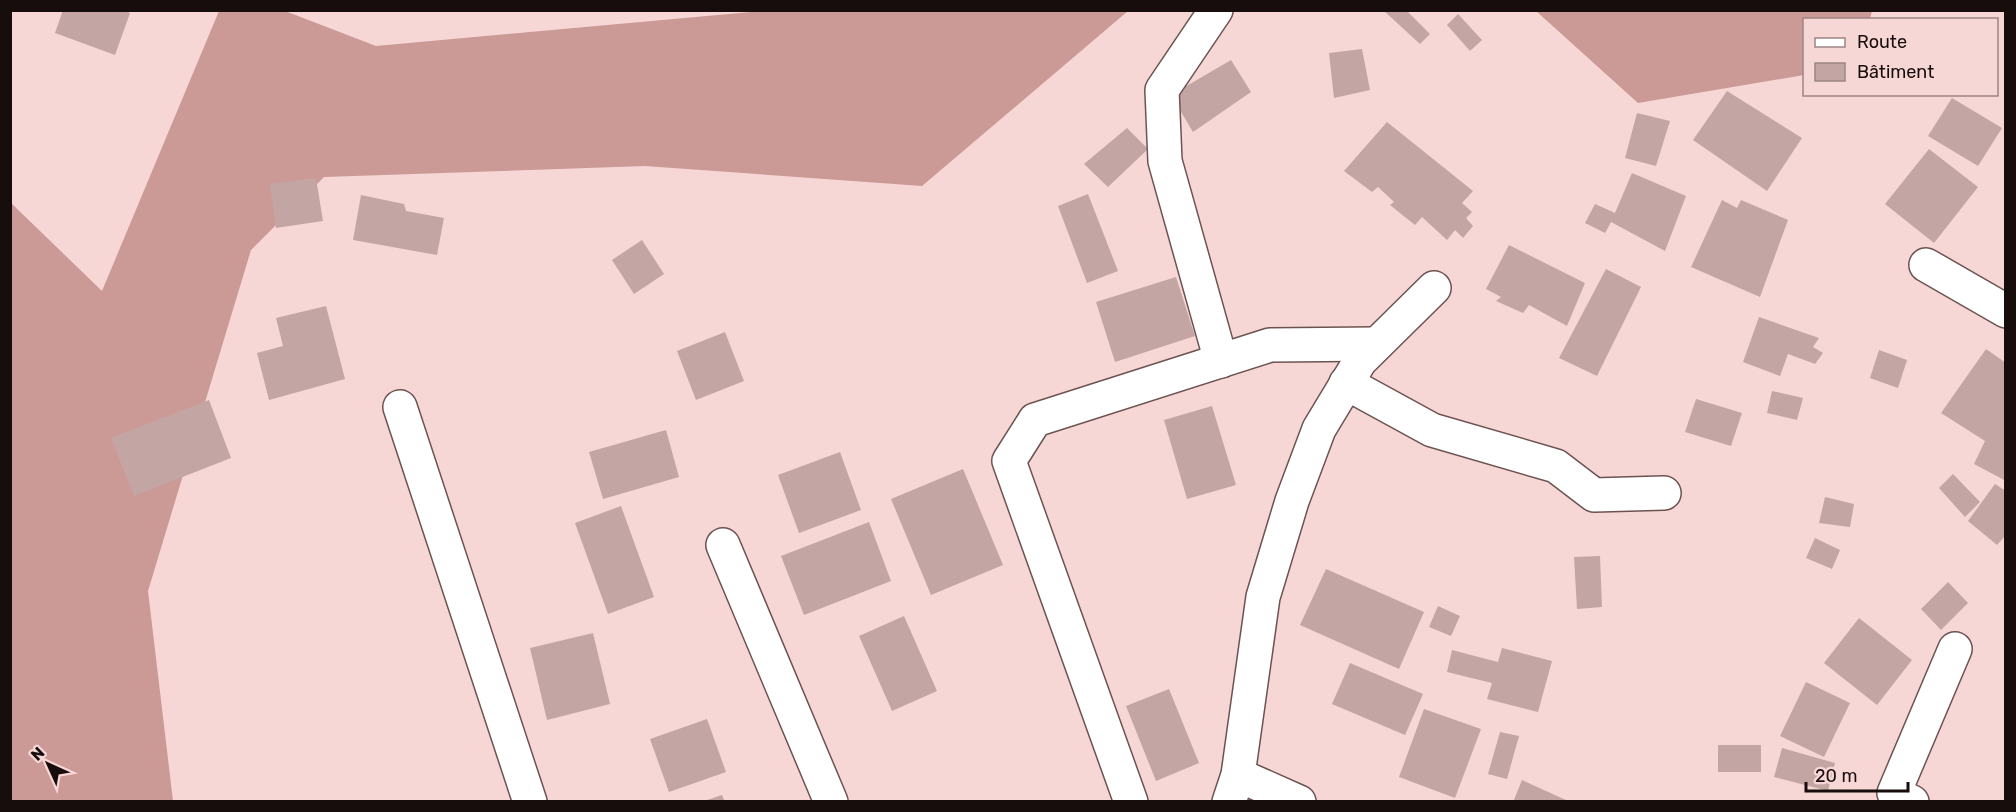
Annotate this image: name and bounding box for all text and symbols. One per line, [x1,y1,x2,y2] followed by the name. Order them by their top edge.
[1803,18,1998,96] legend
[1857,31,1907,53] text: Route
[1857,61,1934,83] text: Bâtiment
[18,734,78,794] north arrow
[27,743,49,765] text: N
[1806,755,1908,793] scale bar
[1815,765,1857,787] text: 20 m

